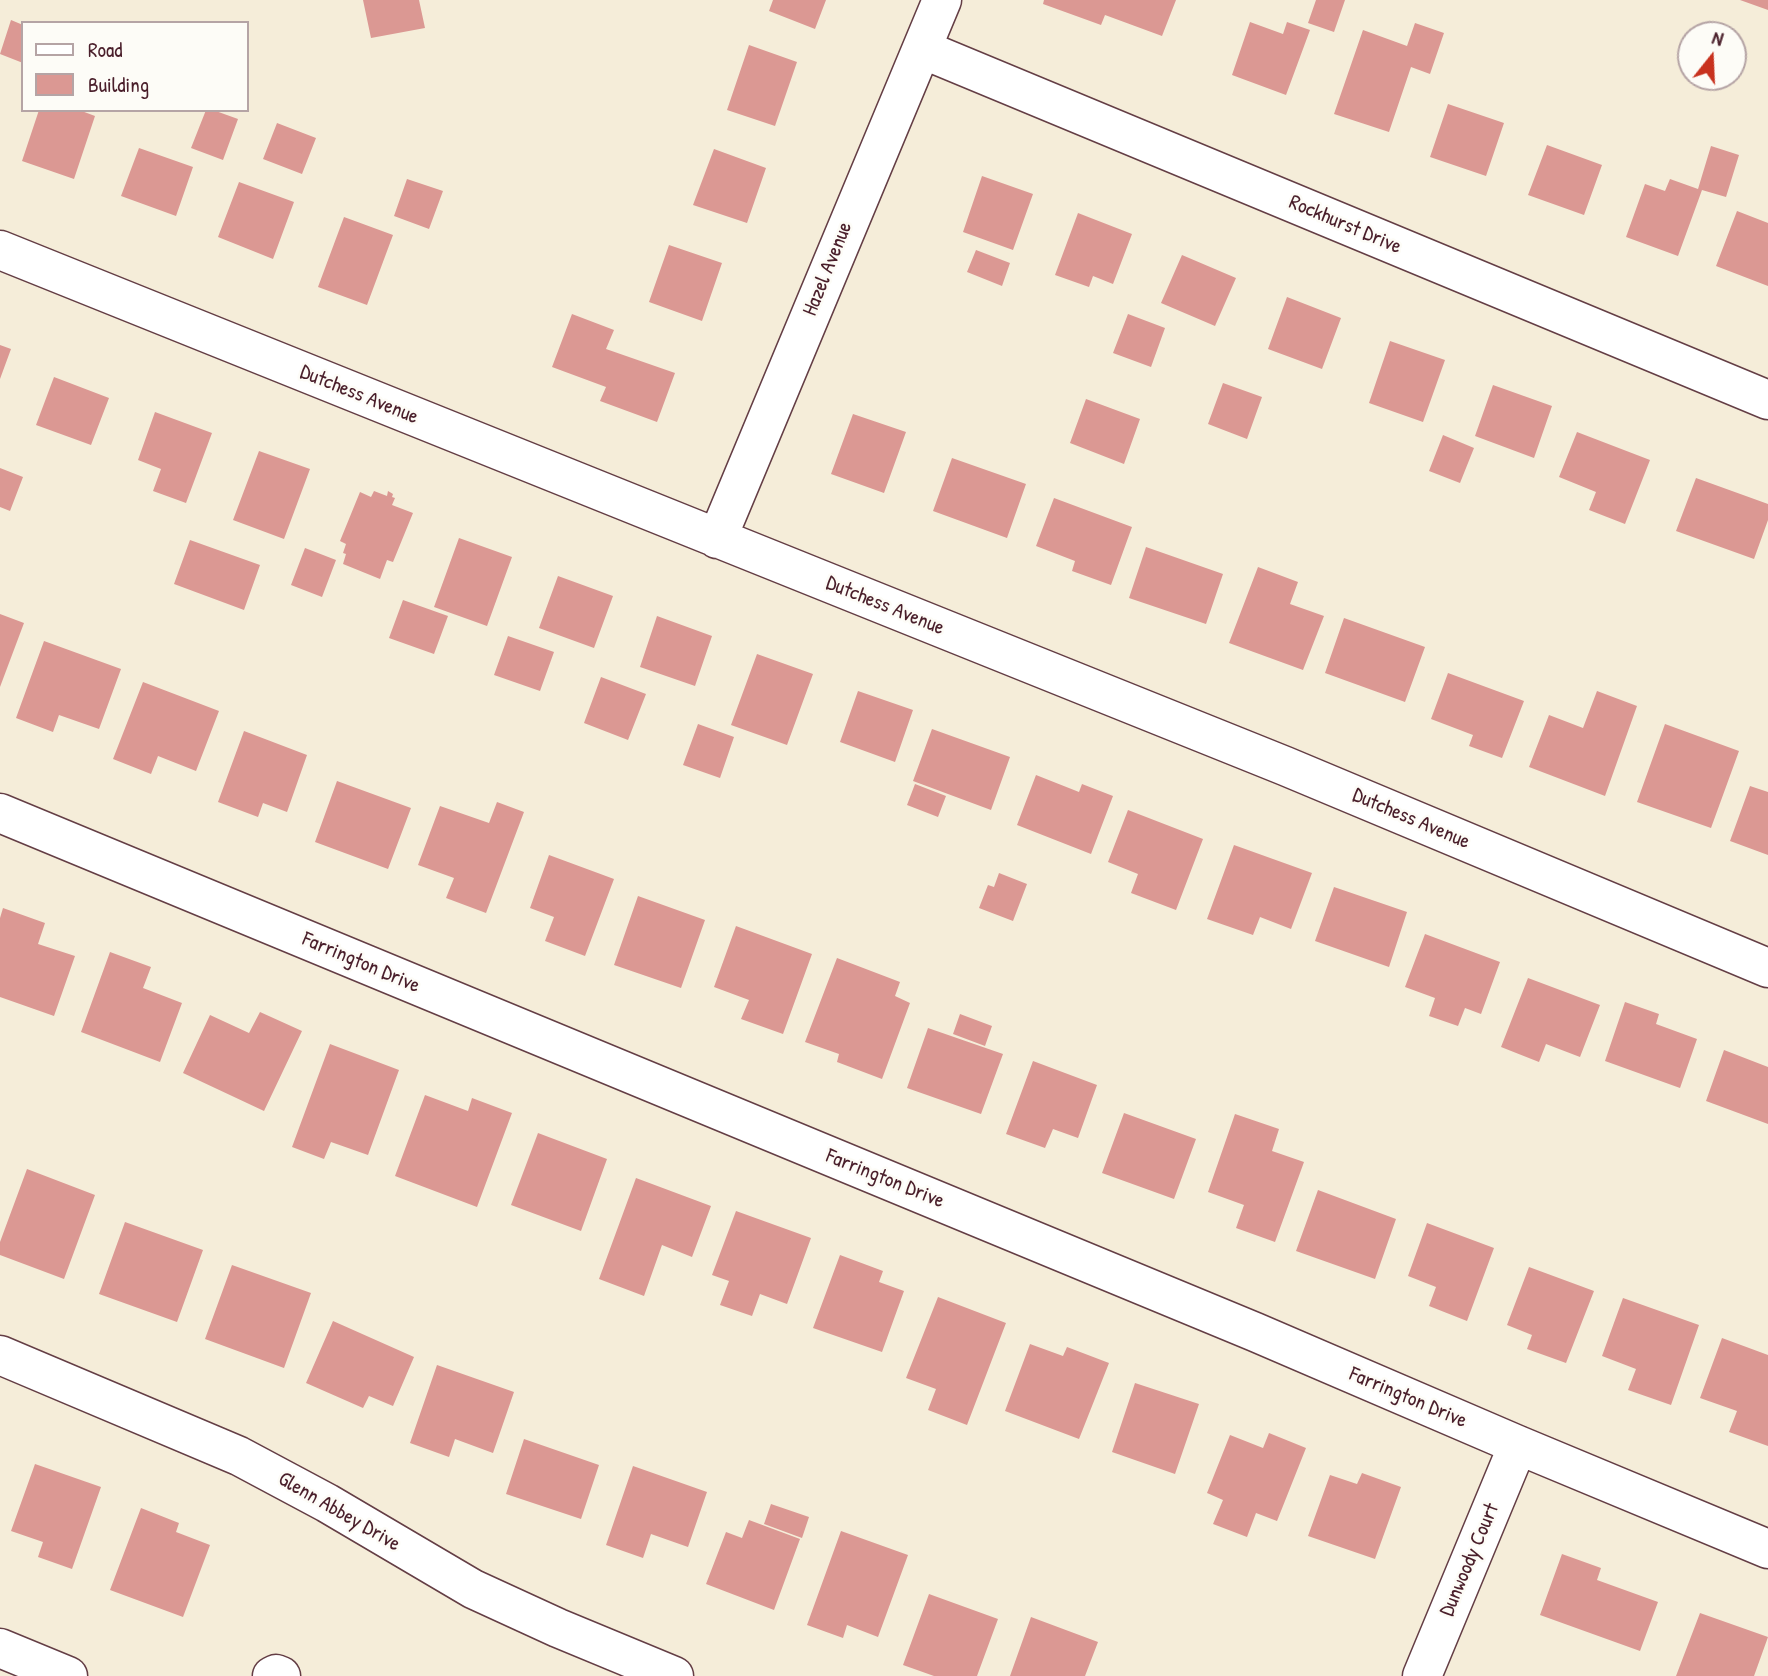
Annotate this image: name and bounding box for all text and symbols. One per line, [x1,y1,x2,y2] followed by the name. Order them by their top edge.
[21,21,248,112] legend
[1677,21,1747,91] north arrow
[1709,24,1727,52] text: N
[88,35,122,64] text: Road
[88,70,149,99] text: Building
[1285,190,1405,260] street label: Rockhurst Drive
[798,218,858,320] street label: Hazel Avenue
[296,360,422,430] street label: Dutchess Avenue
[822,571,948,641] street label: Dutchess Avenue
[1348,783,1474,855] street label: Dutchess Avenue
[298,927,424,999] street label: Farrington Drive
[822,1144,948,1214] street label: Farrington Drive
[1345,1362,1471,1434] street label: Farrington Drive
[273,1467,405,1557] street label: Glenn Abbey Drive
[1435,1500,1505,1620] street label: Dunwoody Court

